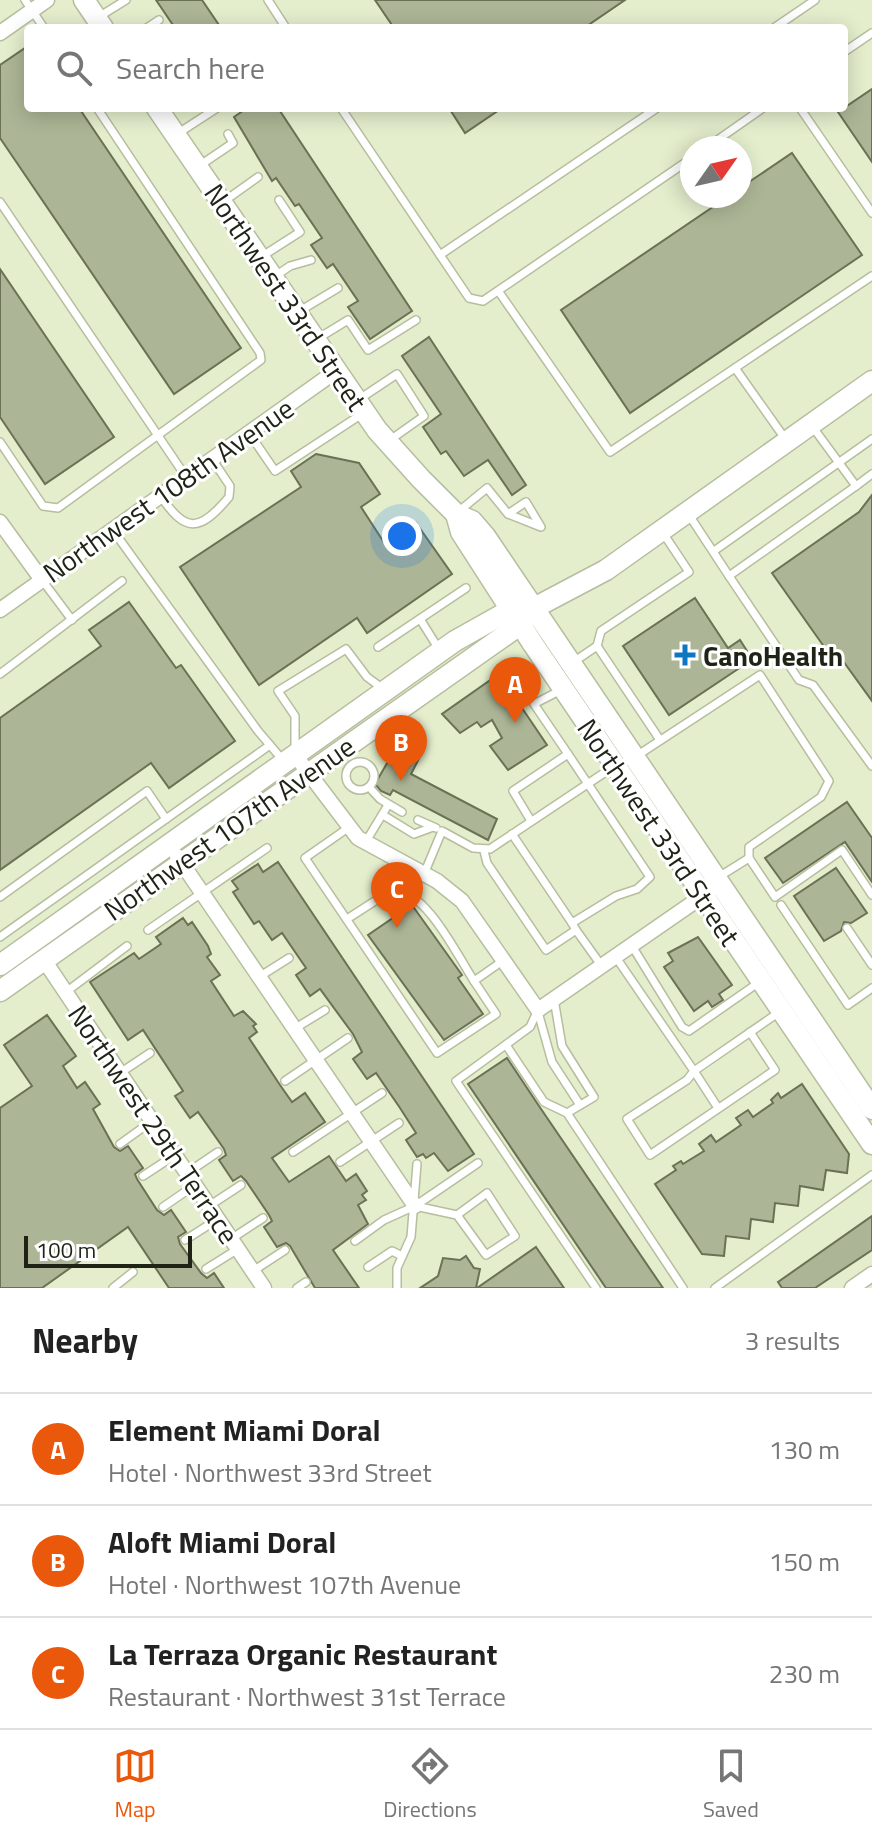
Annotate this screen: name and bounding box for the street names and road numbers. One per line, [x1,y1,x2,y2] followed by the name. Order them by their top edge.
[194,175,378,419] street label: Northwest 33rd Street
[34,387,302,593] street label: Northwest 108th Avenue
[567,710,751,954] street label: Northwest 33rd Street
[95,725,363,931] street label: Northwest 107th Avenue
[58,996,250,1252] street label: Northwest 29th Terrace

